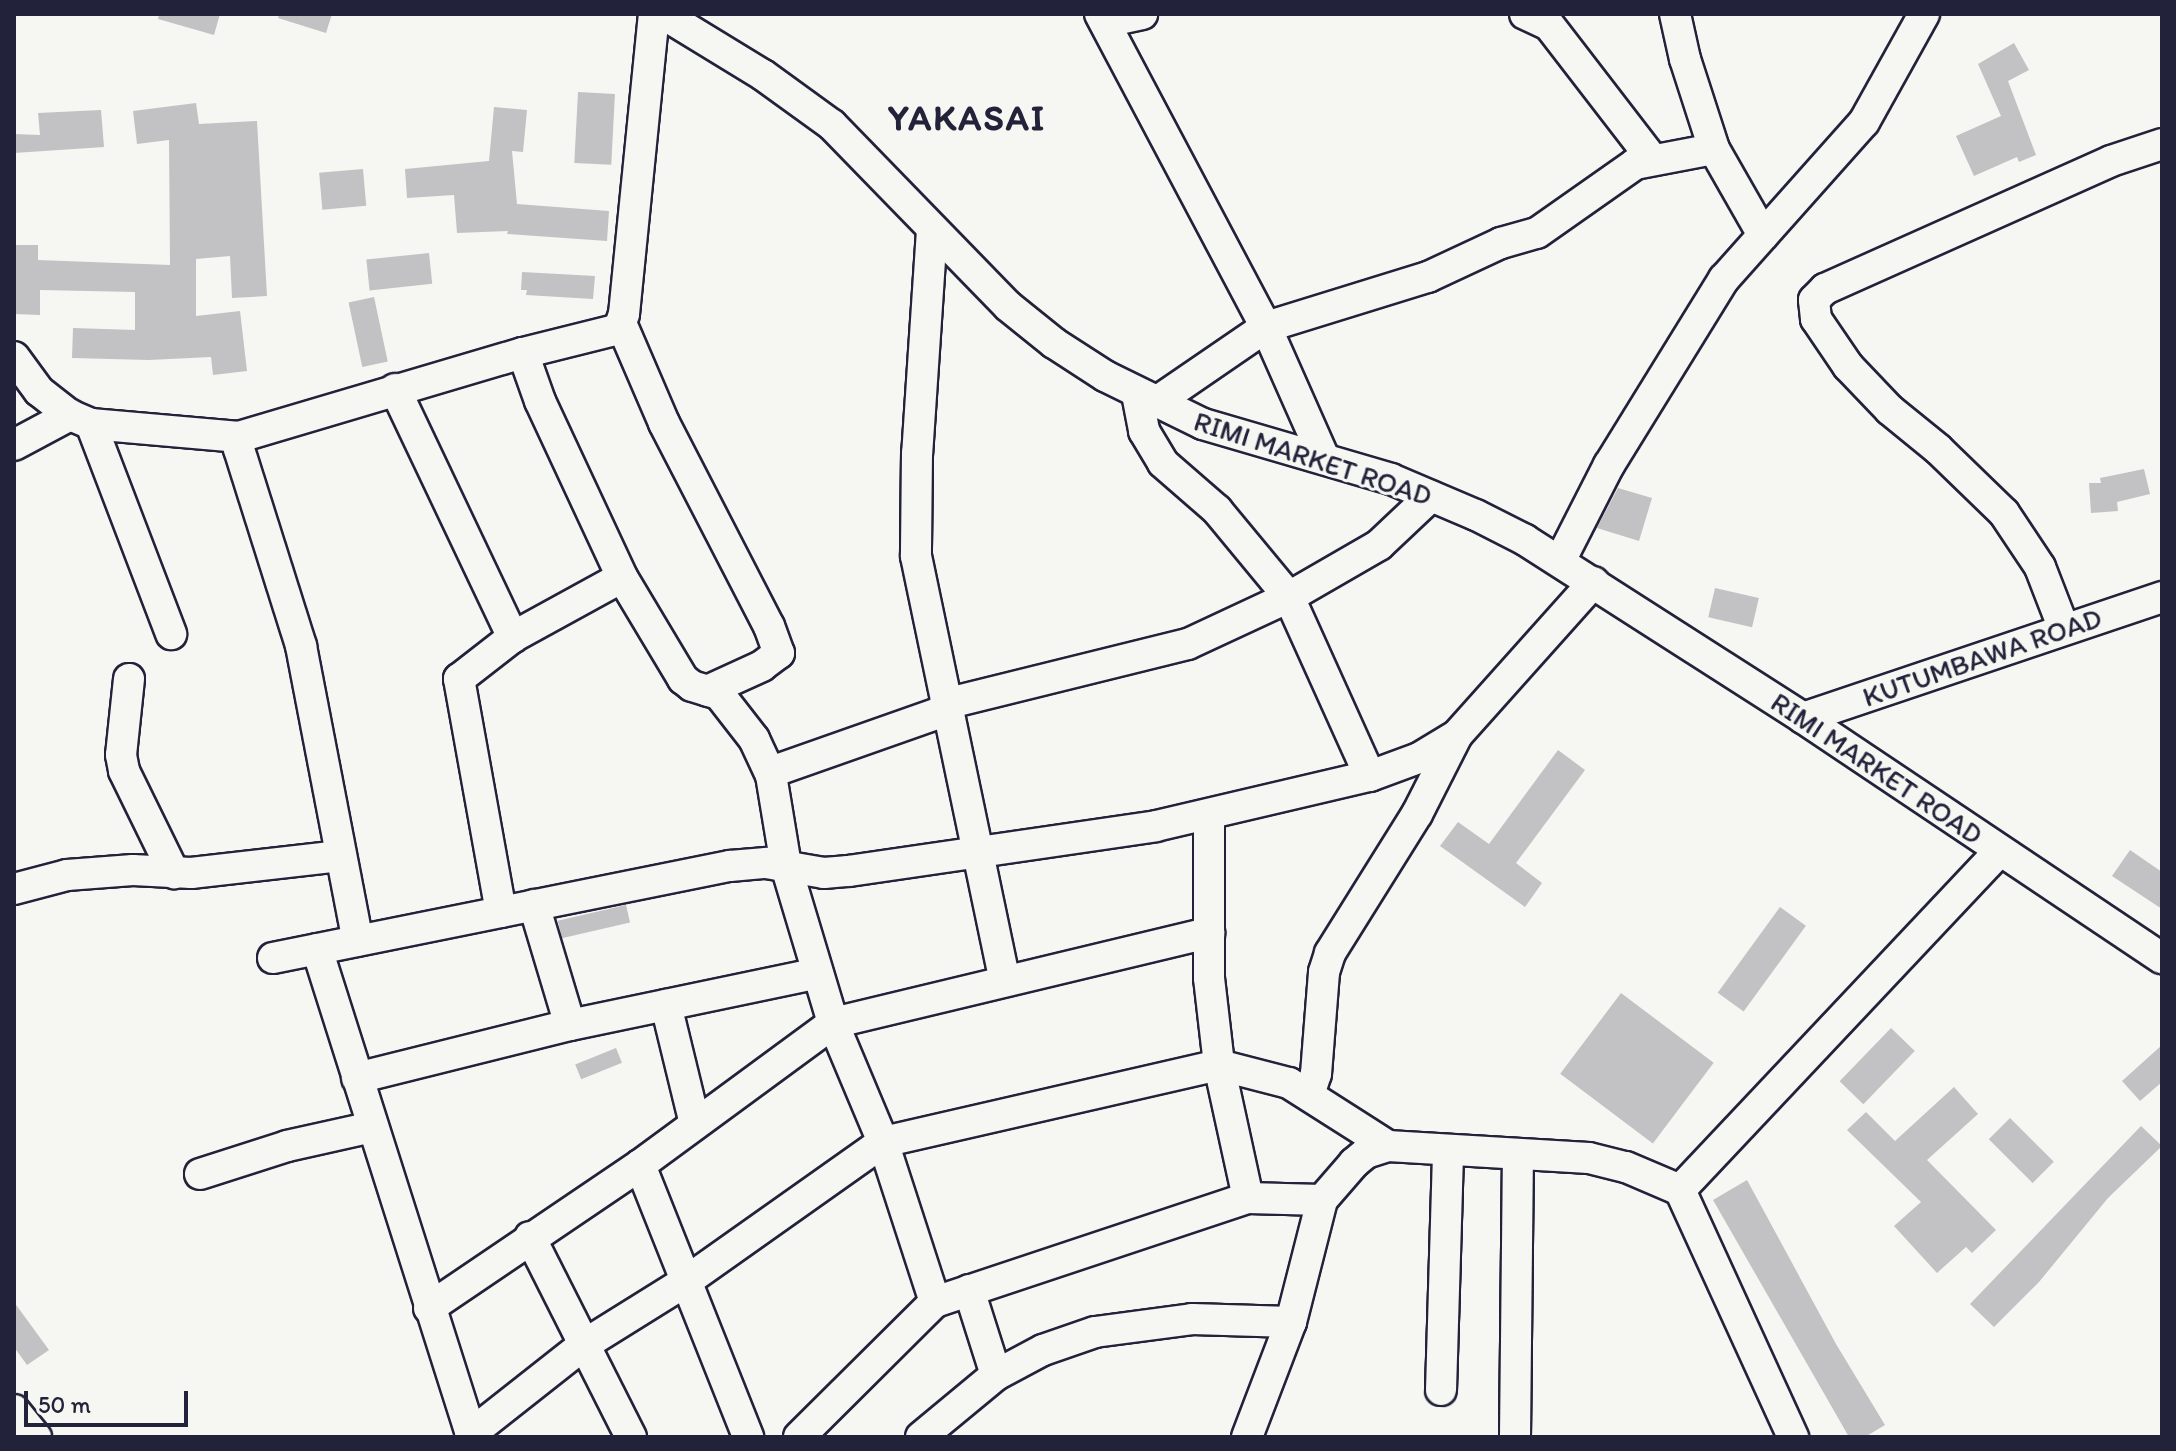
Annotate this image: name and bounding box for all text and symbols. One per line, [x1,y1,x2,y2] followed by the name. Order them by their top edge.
[888,96,1046,140] district label: YAKASAI
[1189,404,1437,512] street label: RIMI MARKET ROAD
[1859,600,2105,714] street label: KUTUMBAWA ROAD
[1764,684,1990,852] street label: RIMI MARKET ROAD
[28,1375,192,1425] scale bar
[38,1390,91,1419] text: 50 m

